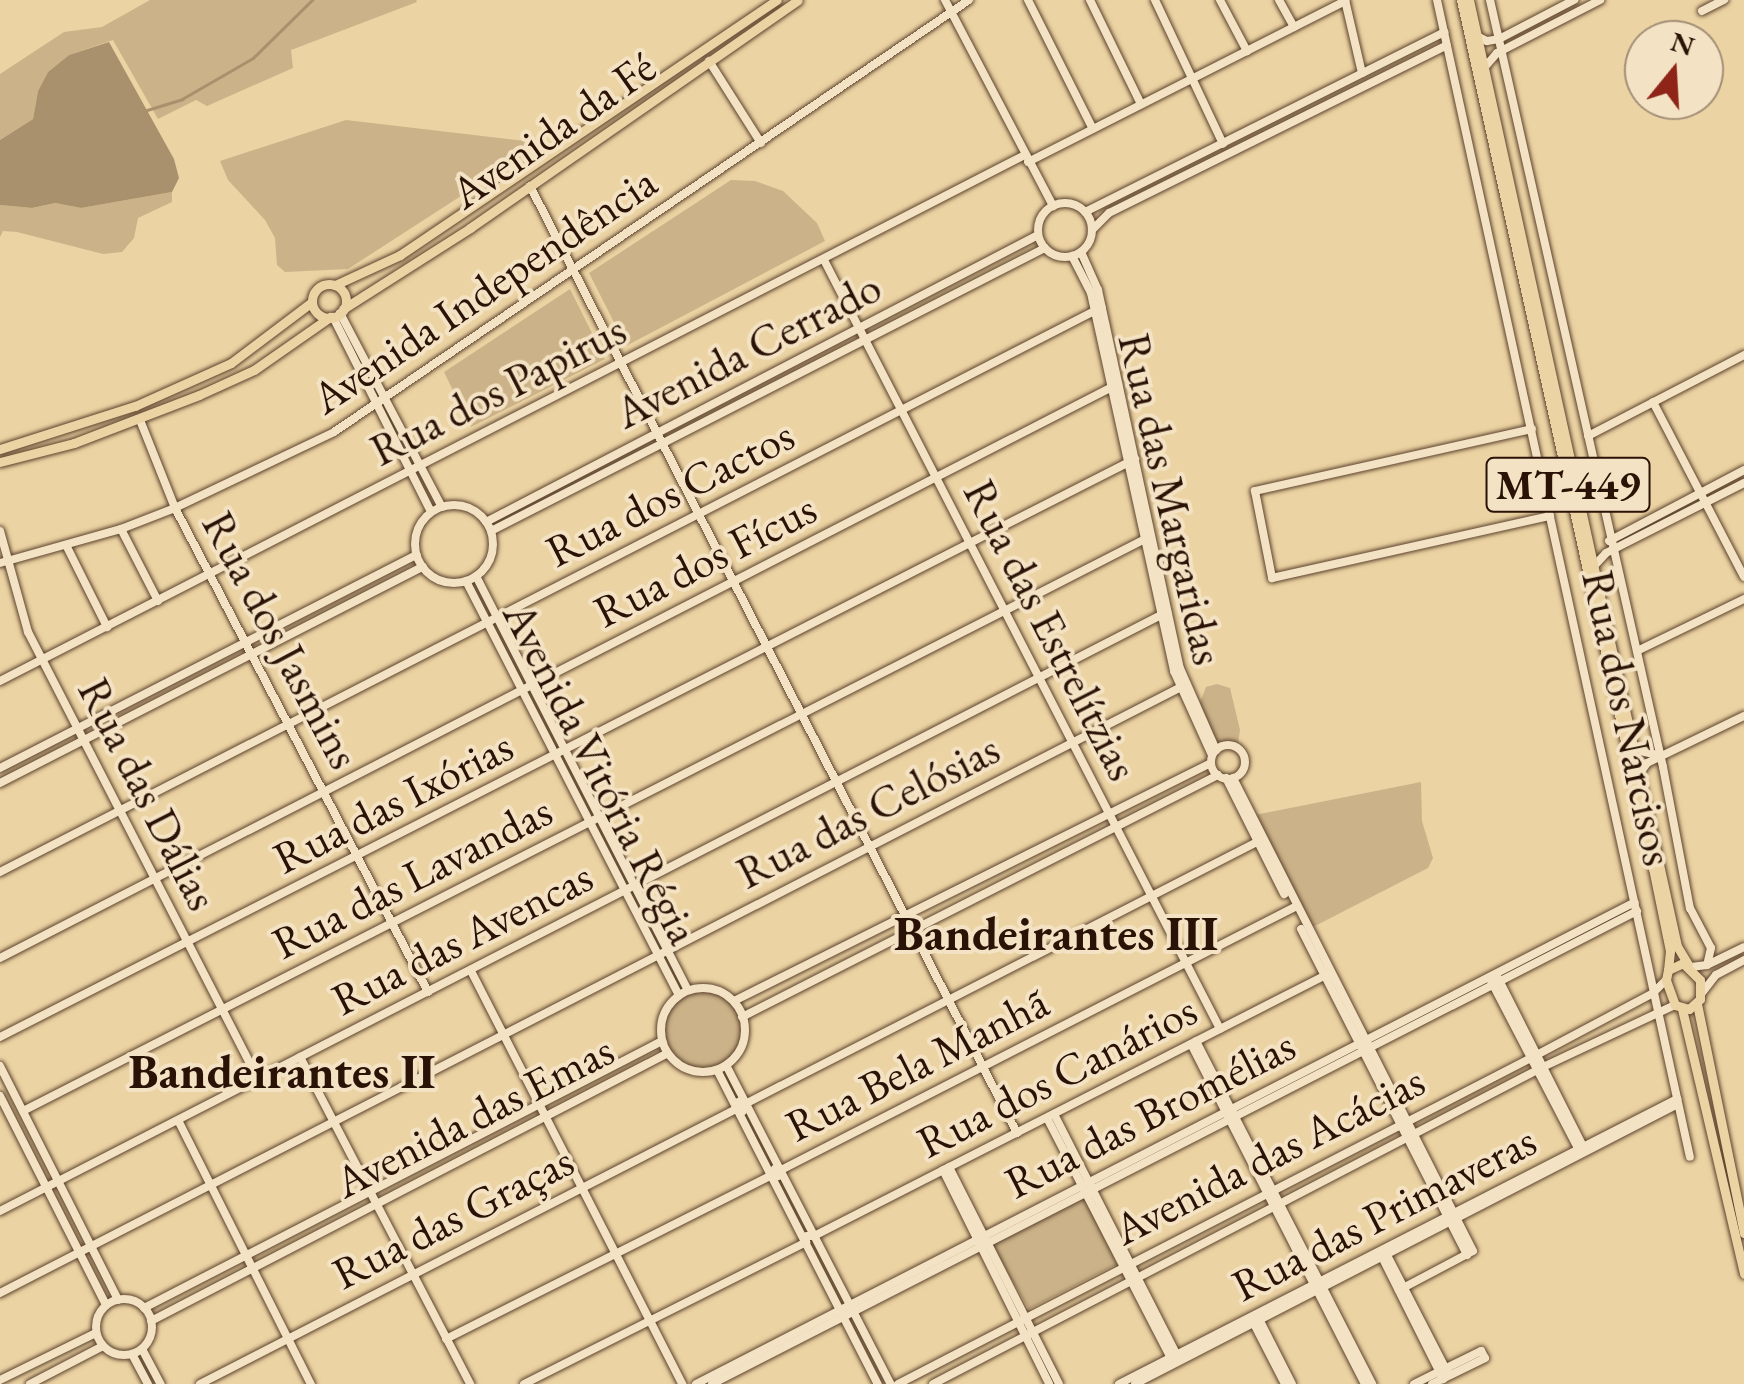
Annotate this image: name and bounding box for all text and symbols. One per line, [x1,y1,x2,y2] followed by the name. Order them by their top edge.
[1624,20,1724,120] north arrow
[1666,23,1699,64] text: N
[440,40,666,220] street label: Avenida da Fé
[301,155,667,425] street label: Avenida Independência
[606,260,890,440] street label: Avenida Cerrado
[361,302,635,478] street label: Rua dos Papirus
[1107,328,1235,670] street label: Rua das Margaridas
[537,408,803,578] street label: Rua dos Cactos
[1486,448,1650,522] road number: MT-449
[952,471,1150,789] street label: Rua das Estrelítzias
[585,481,825,639] street label: Rua dos Fícus
[191,502,371,778] street label: Rua dos Jasmins
[1570,565,1686,871] street label: Rua dos Narcisos
[491,593,711,953] street label: Avenida Vitória Régia
[66,669,230,919] street label: Rua das Dálias
[264,719,522,885] street label: Rua das Ixórias
[728,722,1008,900] street label: Rua das Celósias
[263,783,561,971] street label: Rua das Lavandas
[323,849,601,1027] street label: Rua das Avencas
[894,905,1218,963] district label: Bandeirantes III
[777,975,1057,1153] street label: Rua Bela Manhã
[908,983,1206,1169] street label: Rua dos Canários
[996,1018,1304,1210] street label: Rua das Bromélias
[326,1023,622,1209] street label: Avenida das Emas
[128,1043,436,1101] district label: Bandeirantes II
[1105,1053,1433,1257] street label: Avenida das Acácias
[1223,1113,1545,1313] street label: Rua das Primaveras
[324,1133,582,1301] street label: Rua das Graças

